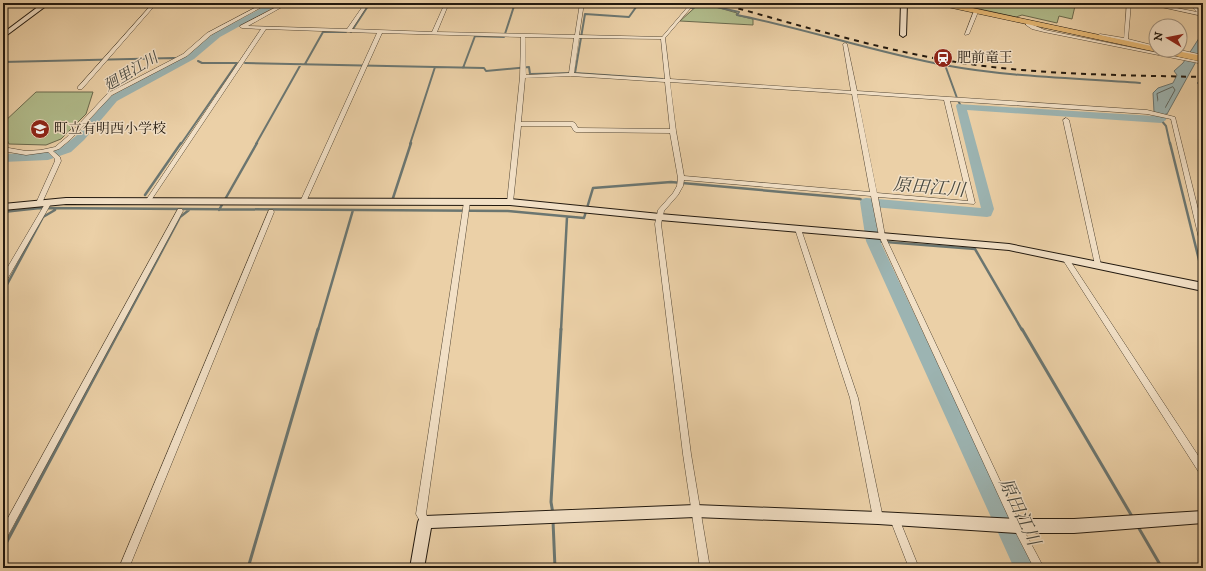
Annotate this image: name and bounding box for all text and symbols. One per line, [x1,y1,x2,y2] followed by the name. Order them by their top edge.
[1148,18,1188,58] north arrow
[1151,31,1167,42] text: N
[100,47,163,96] water label: 廻里江川
[932,47,954,69] station icon: 肥前竜王
[957,49,1013,67] place label: 肥前竜王
[29,118,51,140] school or university icon: 町立有明西小学校
[54,120,166,138] place label: 町立有明西小学校
[892,174,968,202] water label: 原田江川
[994,475,1045,551] water label: 原田江川

